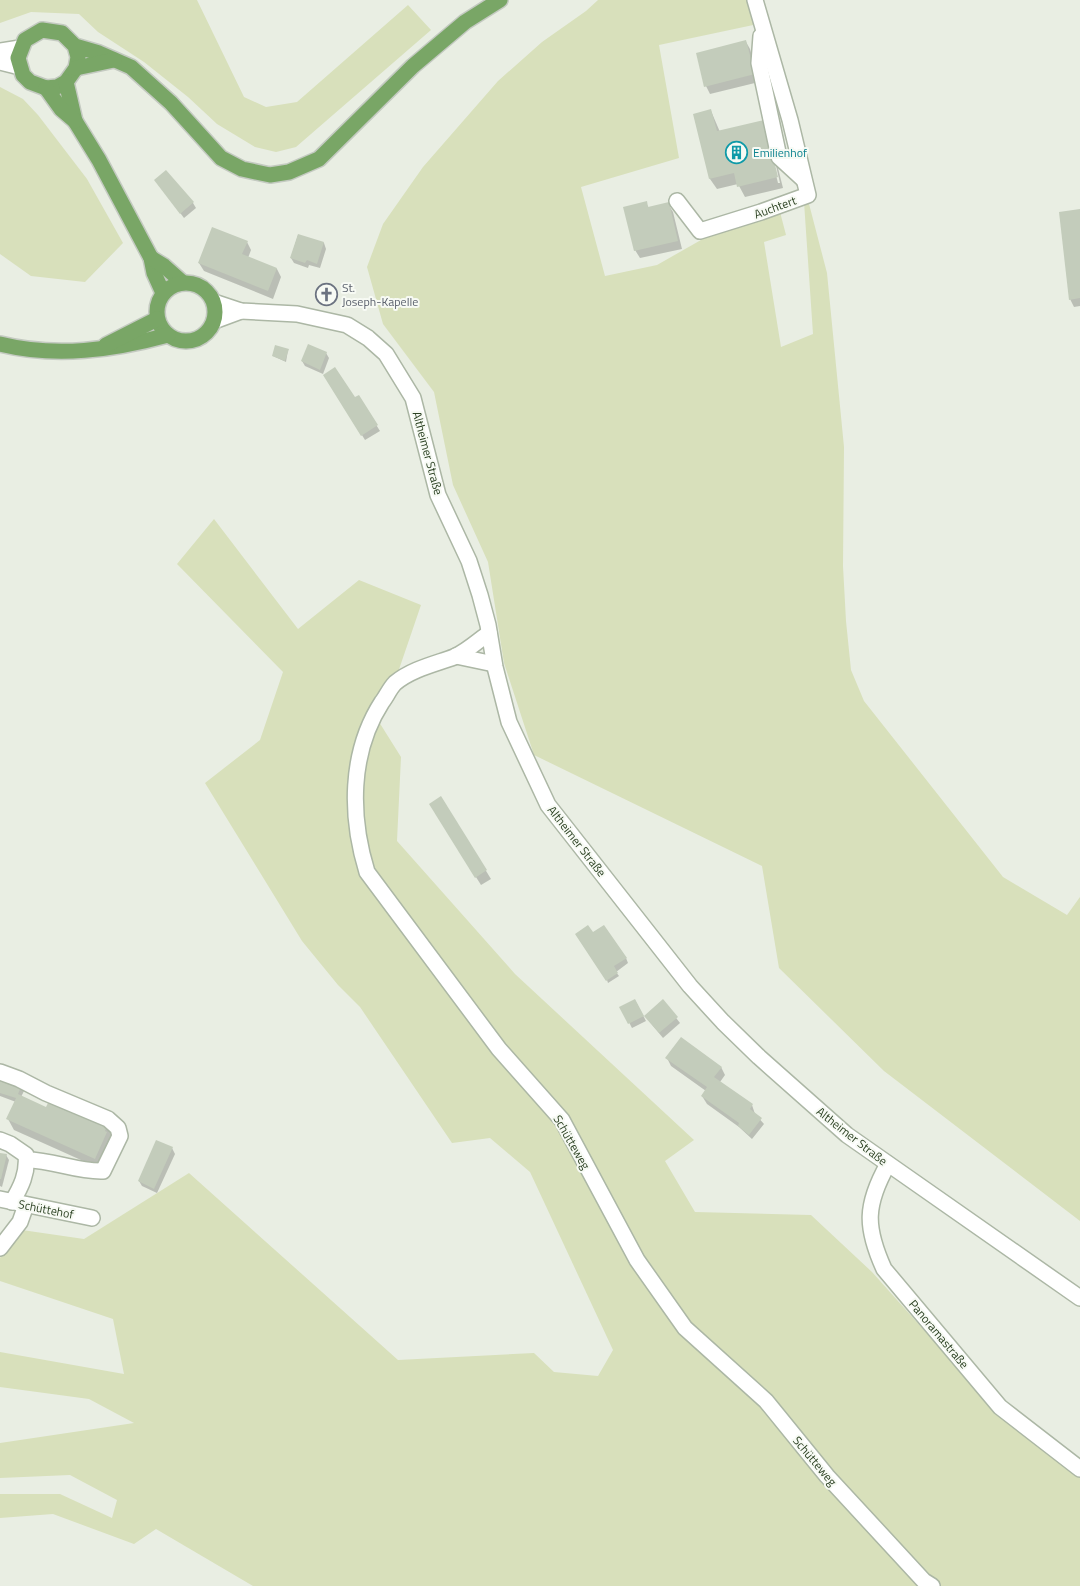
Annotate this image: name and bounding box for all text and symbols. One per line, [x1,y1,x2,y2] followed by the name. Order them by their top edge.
[725,140,749,164] building icon: Emilienhof
[753,143,807,162] place label: Emilienhof
[751,190,800,223] street label: Auchtert
[342,278,418,311] place label: St. Joseph-Kapelle
[314,282,338,306] church icon: St. Joseph-Kapelle
[408,409,448,497] street label: Altheimer Straße
[543,801,611,881] street label: Altheimer Straße
[812,1102,892,1170] street label: Altheimer Straße
[549,1111,595,1173] street label: Schütteweg
[17,1194,75,1224] street label: Schüttehof
[904,1295,974,1373] street label: Panoramastraße
[788,1432,842,1490] street label: Schütteweg

